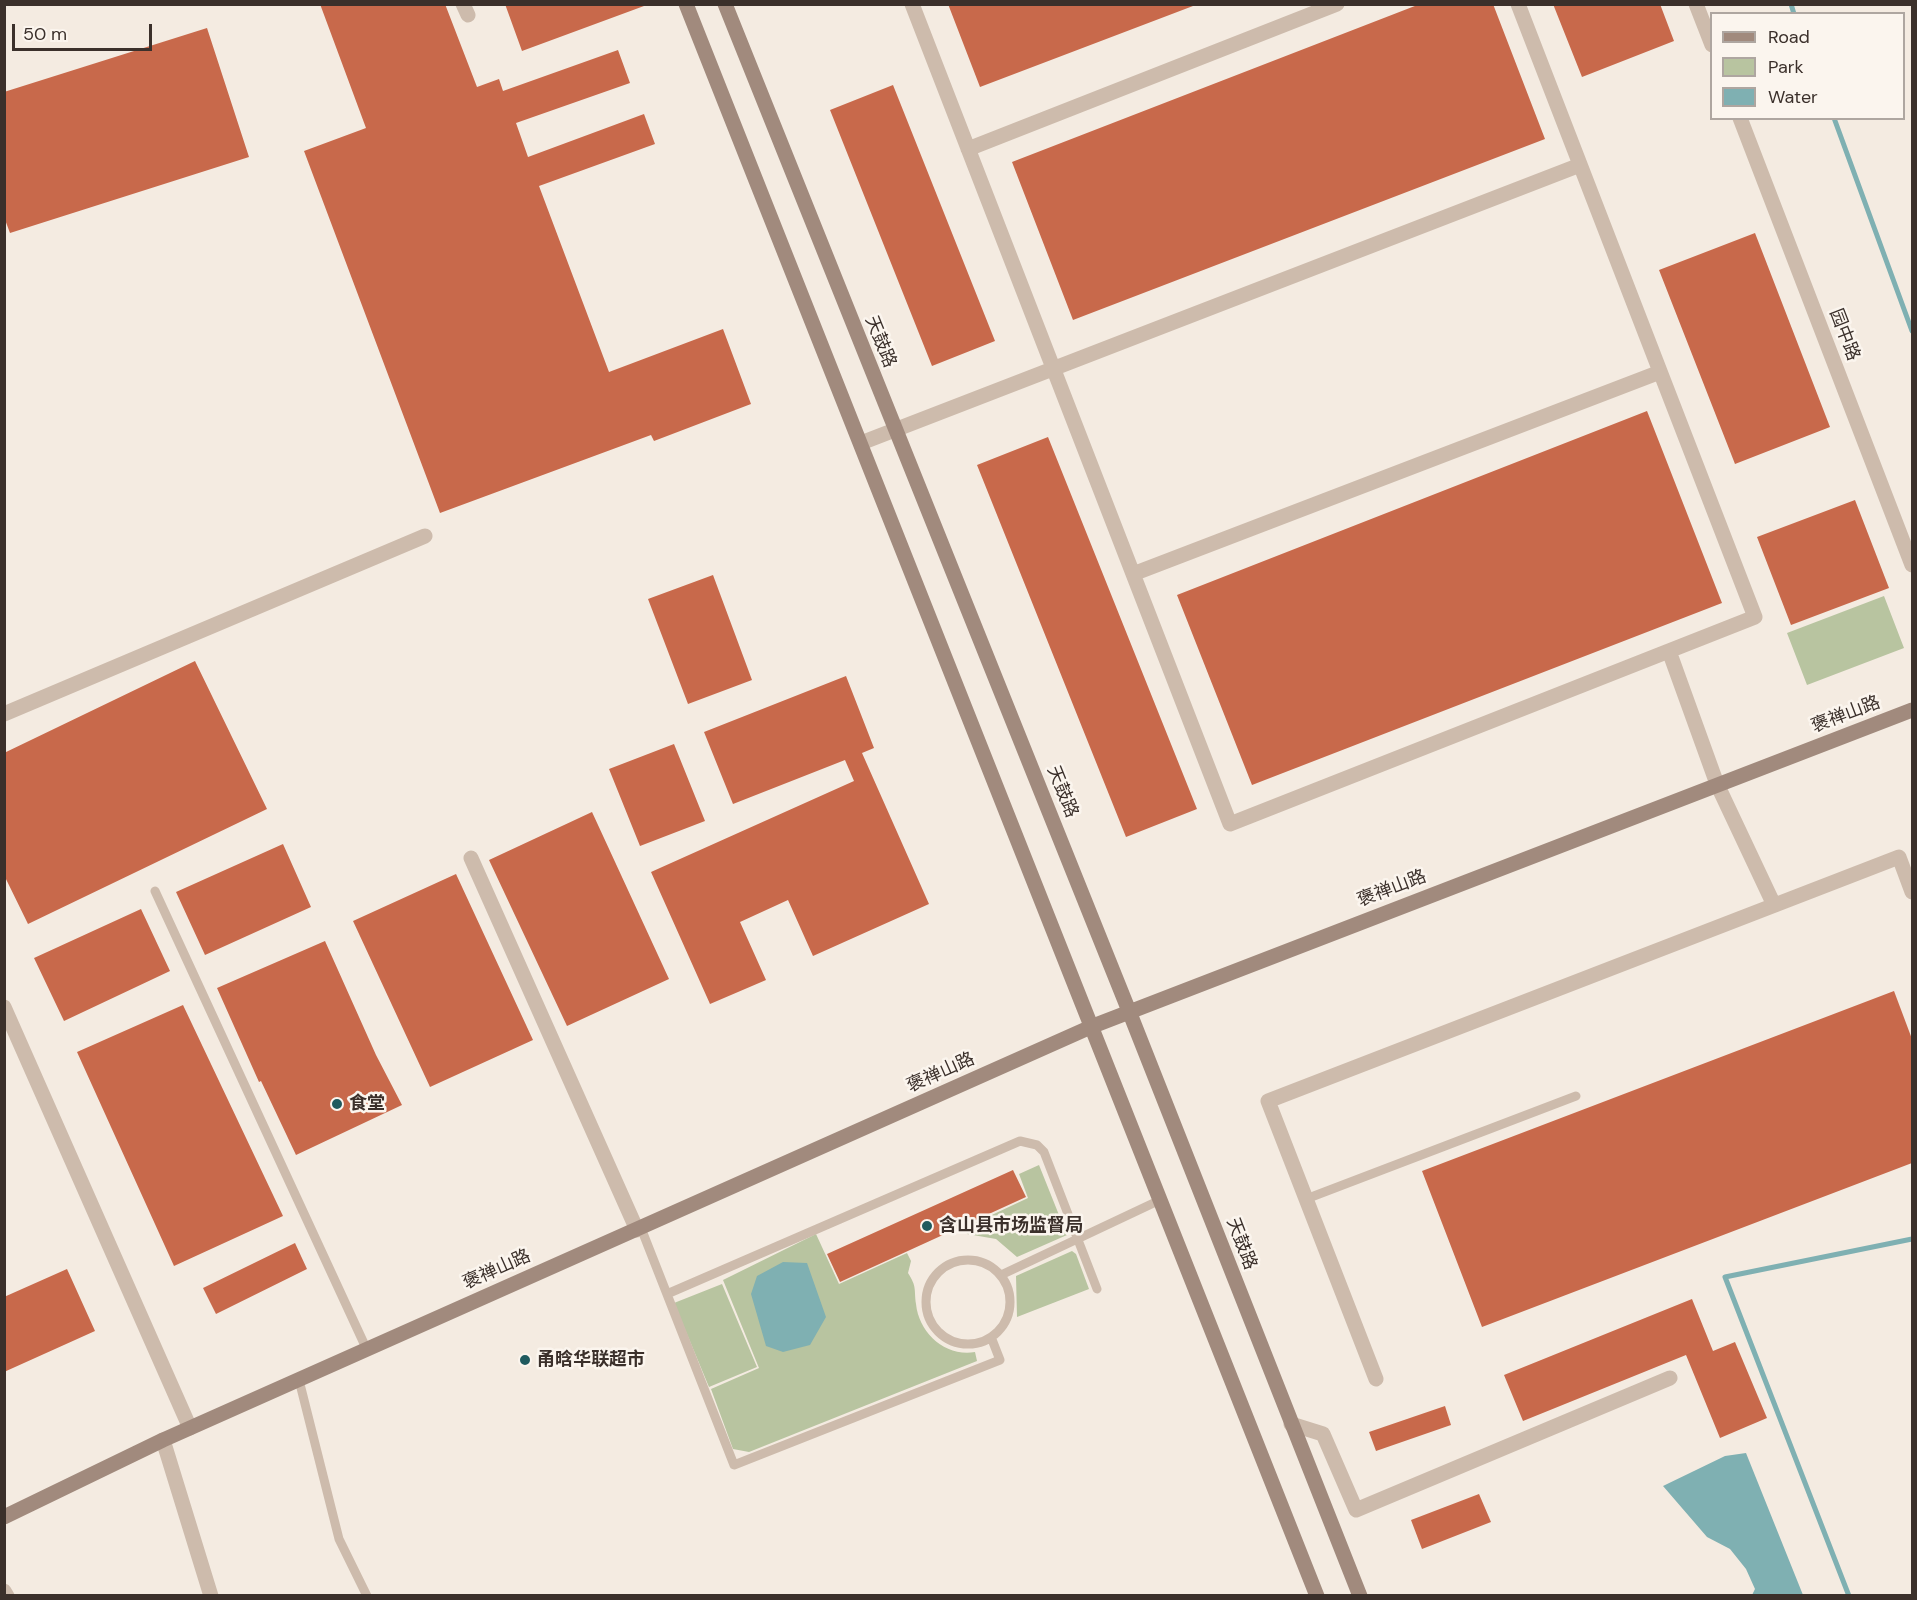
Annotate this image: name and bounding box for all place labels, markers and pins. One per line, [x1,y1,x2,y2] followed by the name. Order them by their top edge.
[349,1093,385,1115] place label: 食堂
[330,1097,344,1111] marker: 食堂
[939,1215,1083,1237] place label: 含山县市场监督局
[920,1219,934,1233] marker: 含山县市场监督局
[537,1349,645,1371] place label: 甬晗华联超市
[518,1353,532,1367] marker: 甬晗华联超市

